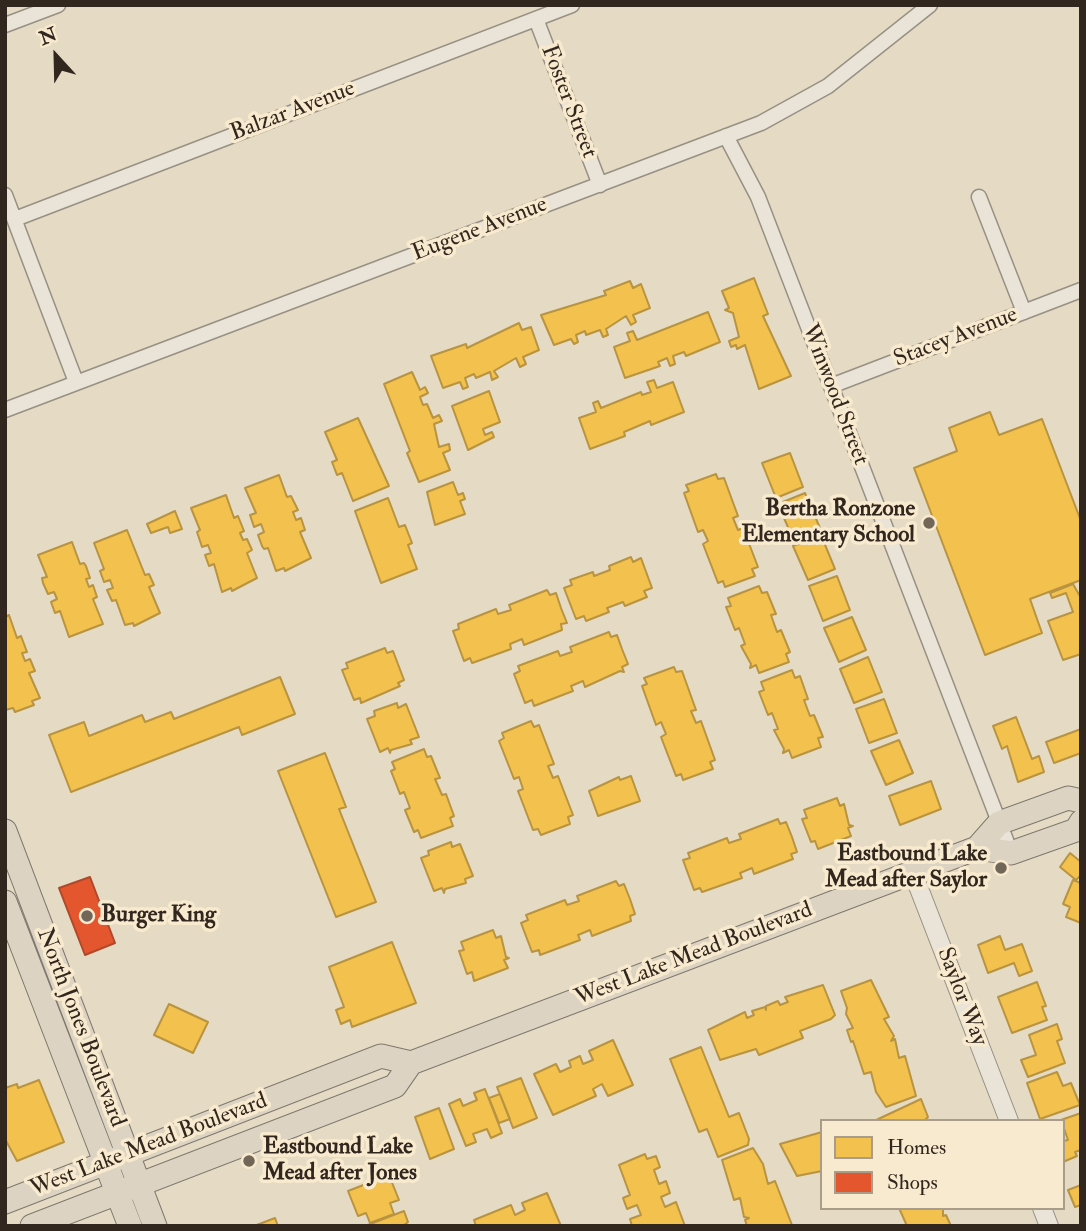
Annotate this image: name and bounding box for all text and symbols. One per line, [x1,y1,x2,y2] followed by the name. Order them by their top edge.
[21,21,91,91] north arrow
[36,22,61,51] text: N
[534,42,602,162] street label: Foster Street
[227,76,359,148] street label: Balzar Avenue
[409,192,551,268] street label: Eugene Avenue
[890,302,1022,374] street label: Stacey Avenue
[794,321,874,469] street label: Winwood Street
[741,496,915,550] place label: Bertha Ronzone Elementary School
[921,515,937,531] marker: Bertha Ronzone Elementary School
[825,841,987,895] place label: Eastbound Lake Mead after Saylor
[993,860,1009,876] marker: Eastbound Lake Mead after Saylor
[571,897,817,1013] street label: West Lake Mead Boulevard
[101,902,216,930] place label: Burger King
[79,908,95,924] marker: Burger King
[29,925,131,1131] street label: North Jones Boulevard
[930,944,992,1050] street label: Saylor Way
[26,1088,272,1204] street label: West Lake Mead Boulevard
[820,1119,1065,1210] legend
[263,1134,417,1188] place label: Eastbound Lake Mead after Jones
[887,1134,946,1161] text: Homes
[241,1153,257,1169] marker: Eastbound Lake Mead after Jones
[887,1169,938,1196] text: Shops

